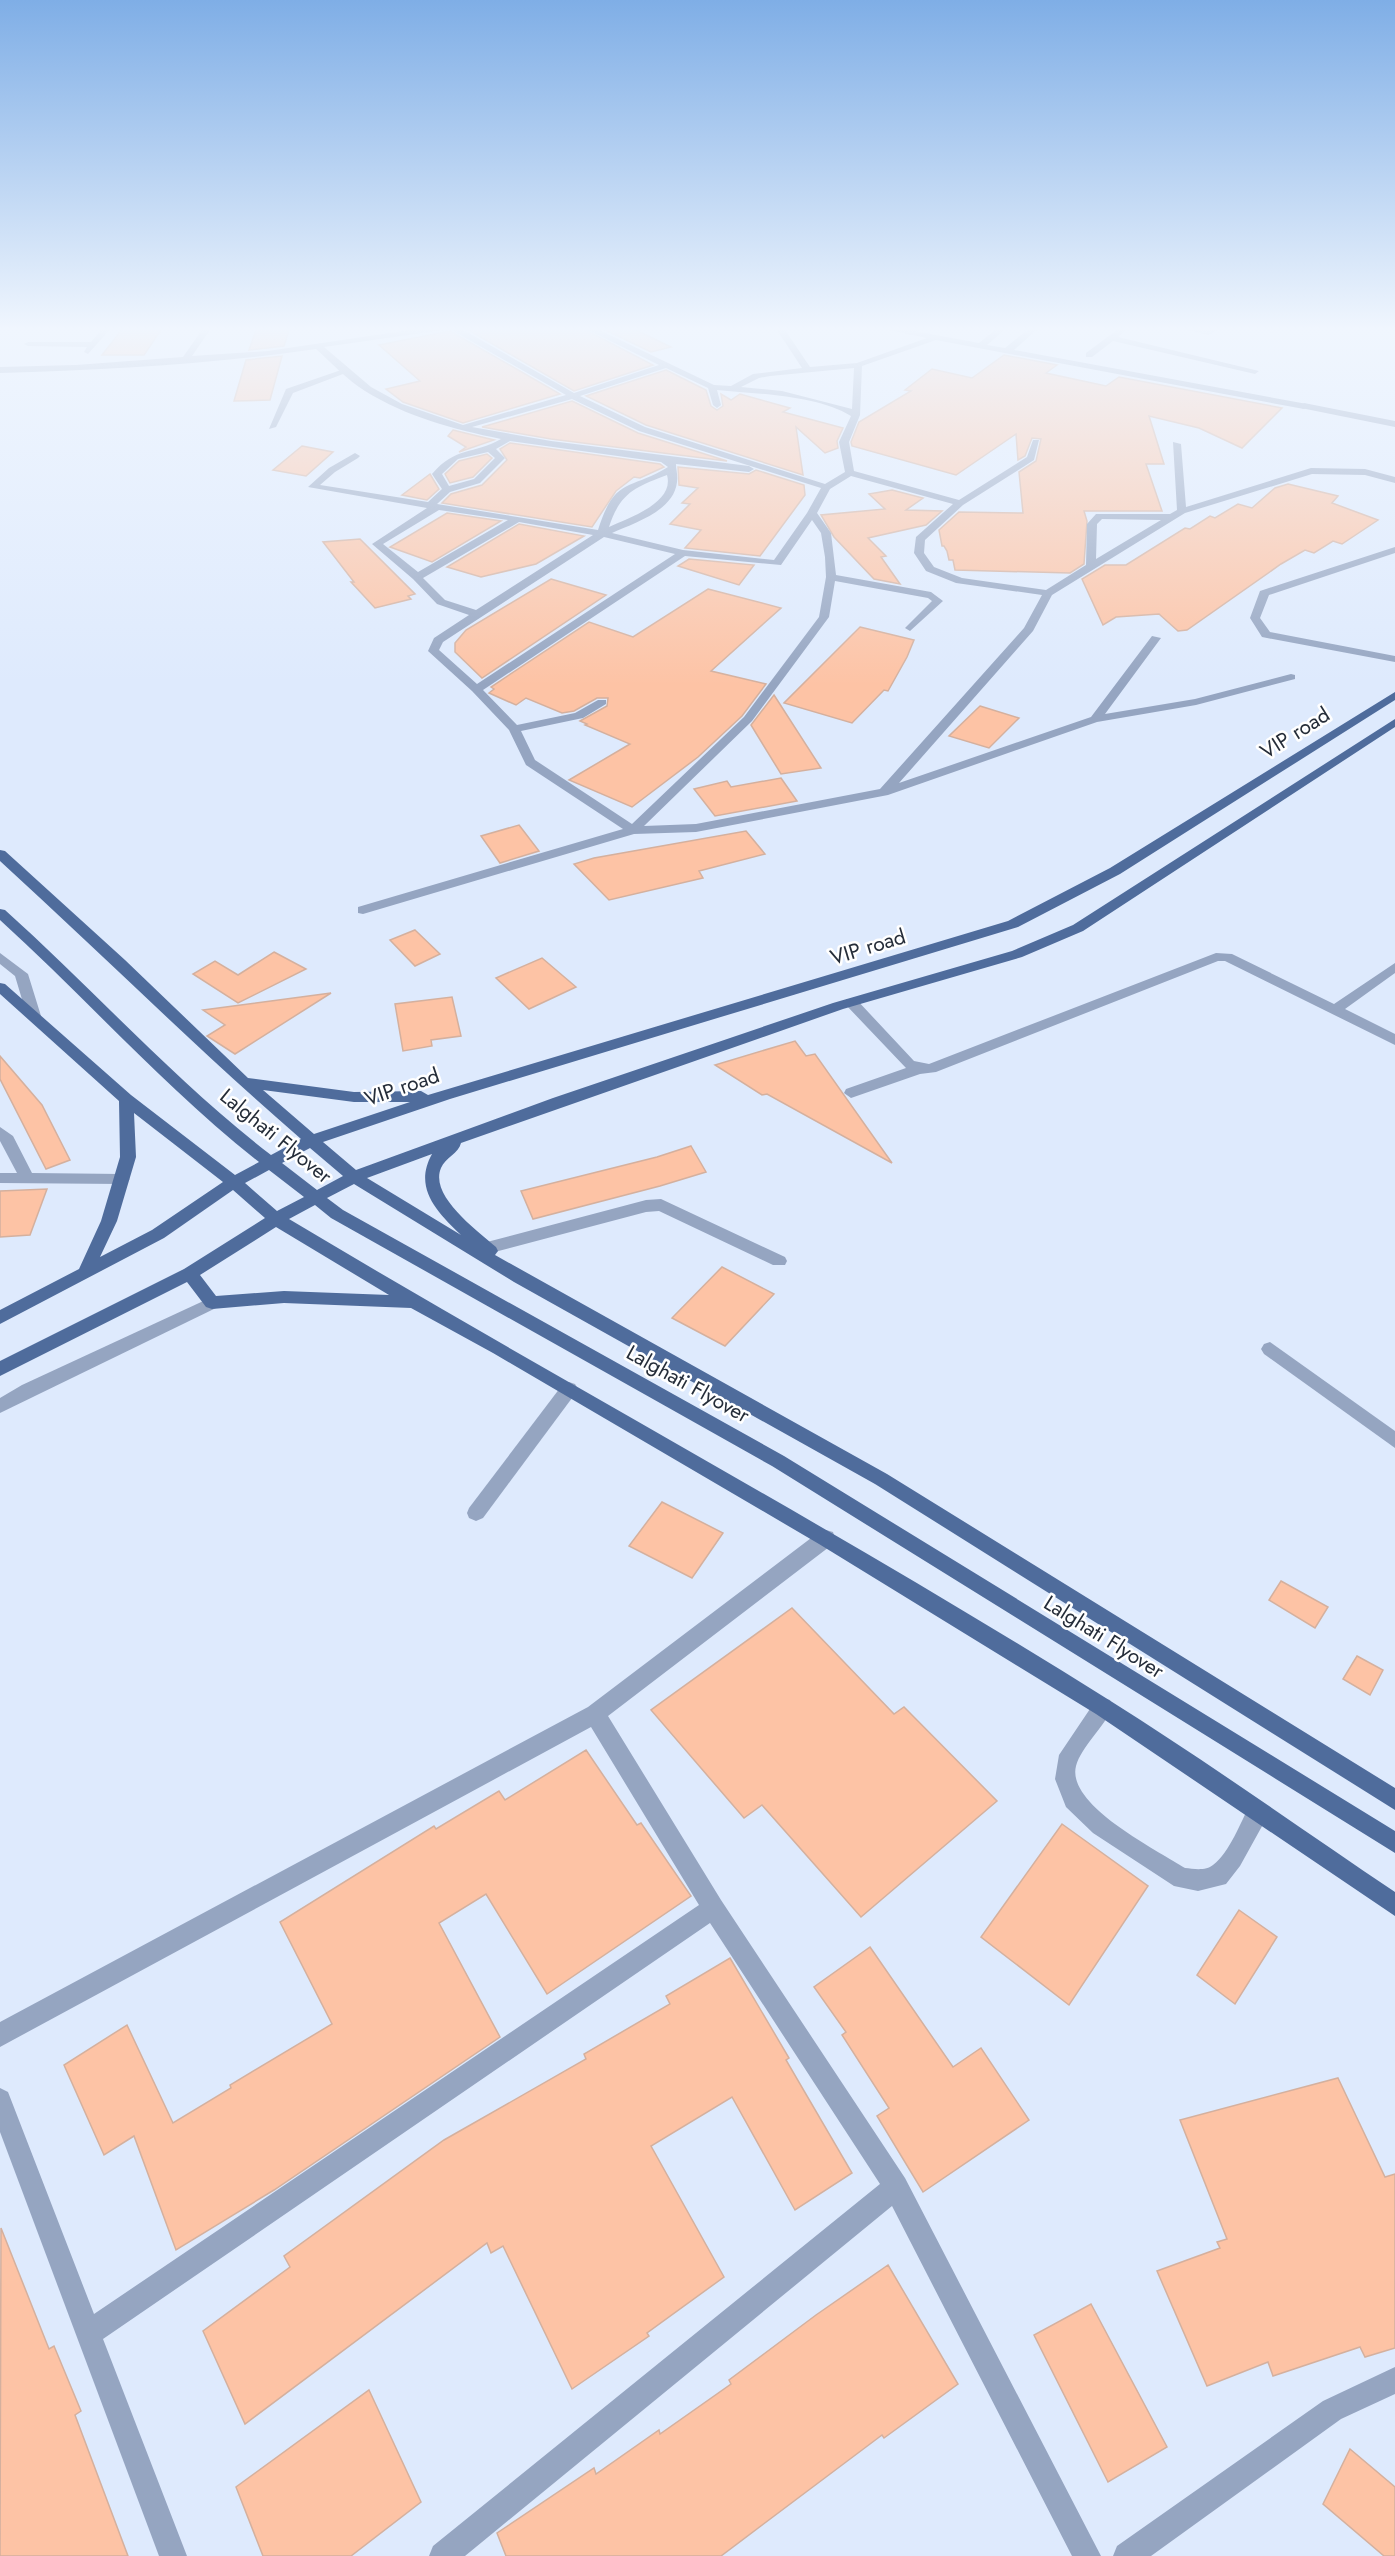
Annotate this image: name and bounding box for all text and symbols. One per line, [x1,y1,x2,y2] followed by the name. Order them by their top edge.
[1254,700,1336,766] street label: VIP road
[827,921,909,973] street label: VIP road
[361,1060,443,1114] street label: VIP road
[213,1081,339,1191] street label: Lalghati Flyover
[621,1338,756,1431] street label: Lalghati Flyover
[1038,1588,1171,1686] street label: Lalghati Flyover

